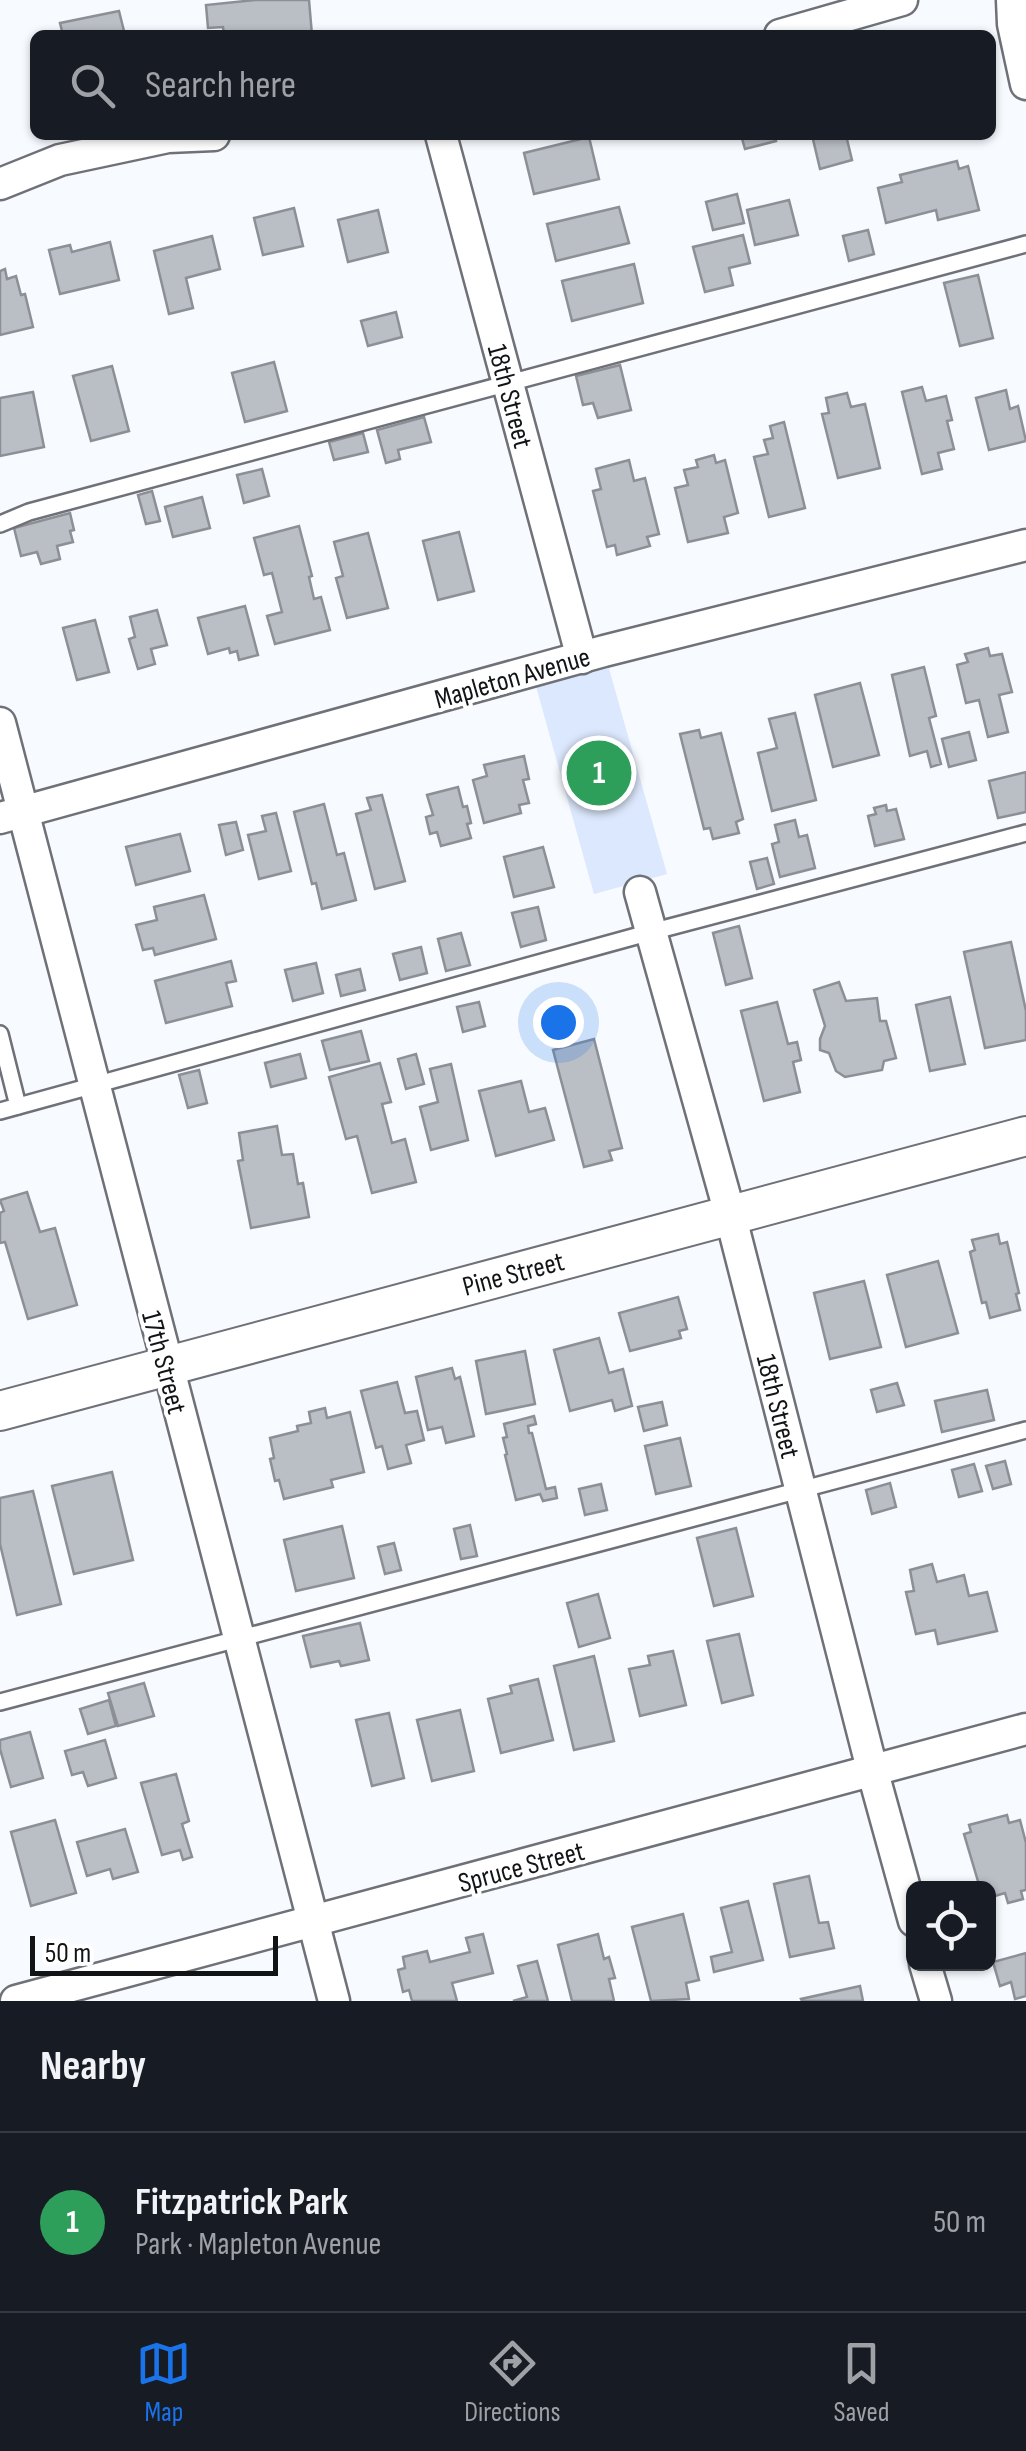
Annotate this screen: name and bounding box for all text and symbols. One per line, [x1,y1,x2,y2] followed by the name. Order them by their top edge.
[30,30,996,140] search box
[65,58,120,113] icon: search
[145,63,296,108] text: Search here
[480,341,539,452] street label: 18th Street
[431,640,594,716] street label: Mapleton Avenue
[566,736,632,810] pin: 1
[533,997,584,1048] your location
[459,1245,568,1304] street label: Pine Street
[134,1307,193,1417] street label: 17th Street
[749,1351,806,1462] street label: 18th Street
[455,1835,588,1900] street label: Spruce Street
[906,1881,996,1971] map controls
[906,1881,996,1971] button: locate
[30,1931,278,1976] scale bar
[45,1937,91,1970] text: 50 m
[40,2041,146,2092] text: Nearby
[135,2180,348,2225] text: Fitzpatrick Park
[66,2203,79,2242] text: 1
[933,2203,986,2242] text: 50 m
[135,2225,381,2264] text: Park · Mapleton Avenue
[136,2336,191,2429] tab: Map
[464,2336,561,2429] tab: Directions
[833,2336,890,2429] tab: Saved

